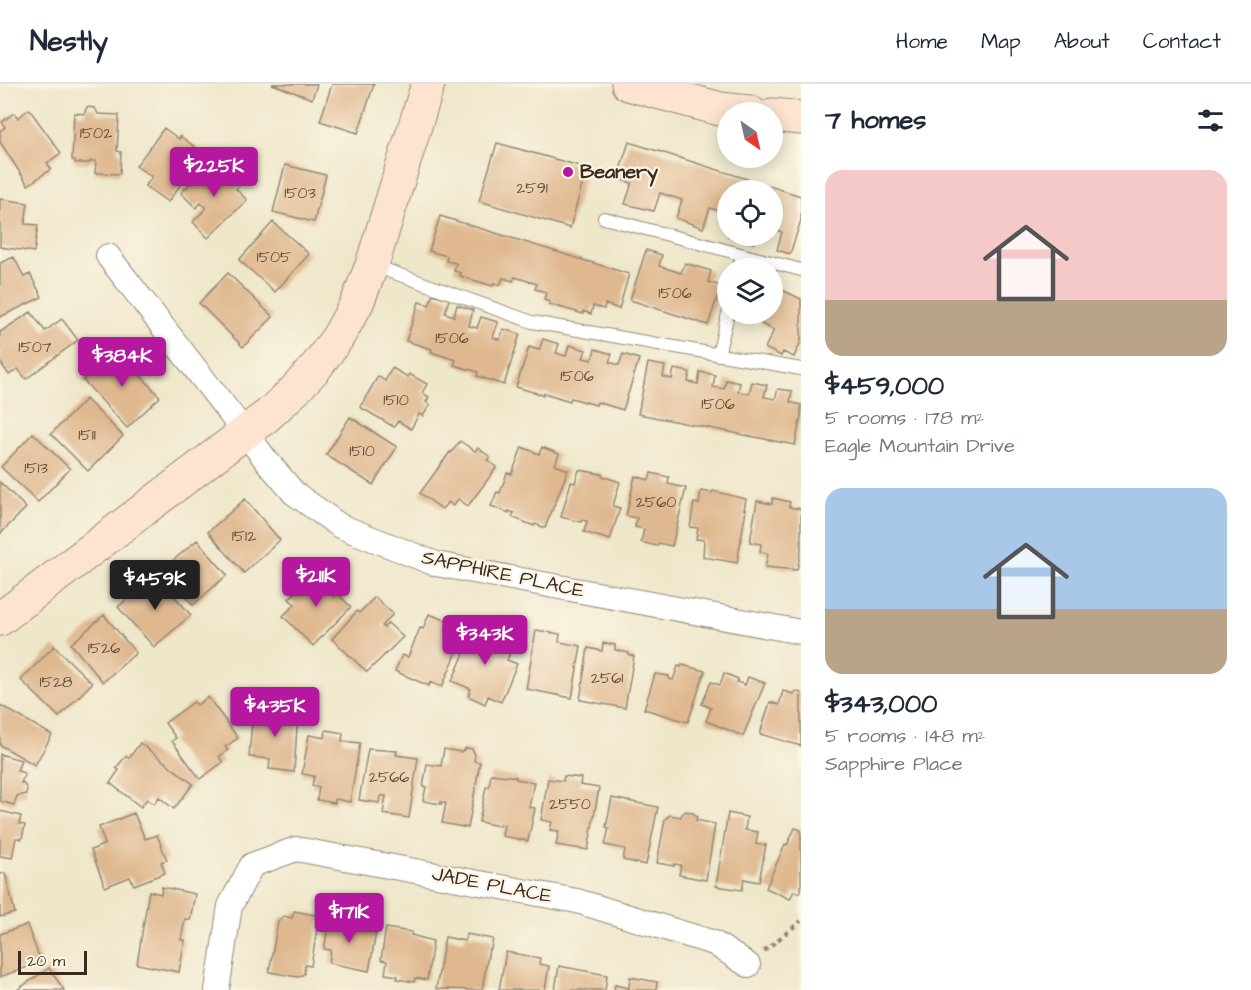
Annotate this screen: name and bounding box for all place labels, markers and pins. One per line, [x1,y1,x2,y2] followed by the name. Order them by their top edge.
[172,147,256,198] pin: $225K
[580,158,658,187] place label: Beanery
[561,165,575,179] marker: Beanery
[80,337,164,388] pin: $384K
[274,557,358,608] pin: $211K
[113,560,197,611] pin: $459K
[443,615,527,666] pin: $343K
[233,687,317,738] pin: $435K
[307,893,391,944] pin: $171K

